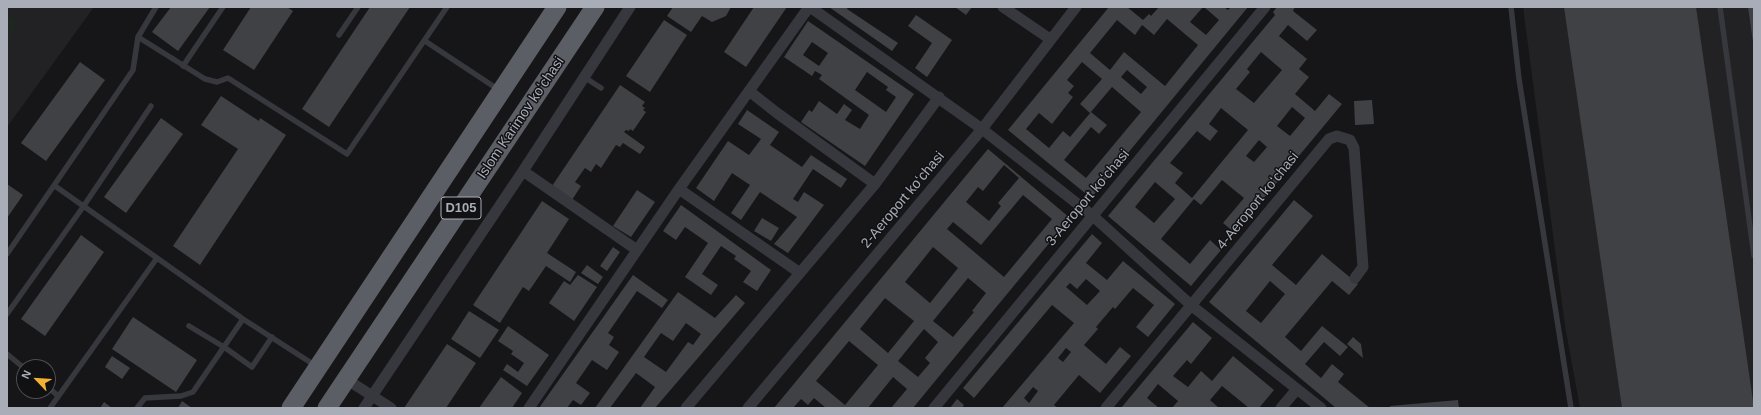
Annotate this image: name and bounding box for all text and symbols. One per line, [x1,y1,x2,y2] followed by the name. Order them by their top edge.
[474,54,568,182] street label: Islom Karimov koʻchasi
[1043,146,1133,250] street label: 3-Aeroport koʻchasi
[858,148,948,252] street label: 2-Aeroport koʻchasi
[1214,149,1302,253] street label: 4-Aeroport koʻchasi
[441,197,481,219] road number: D105
[16,359,56,399] north arrow
[19,368,33,380] text: N

